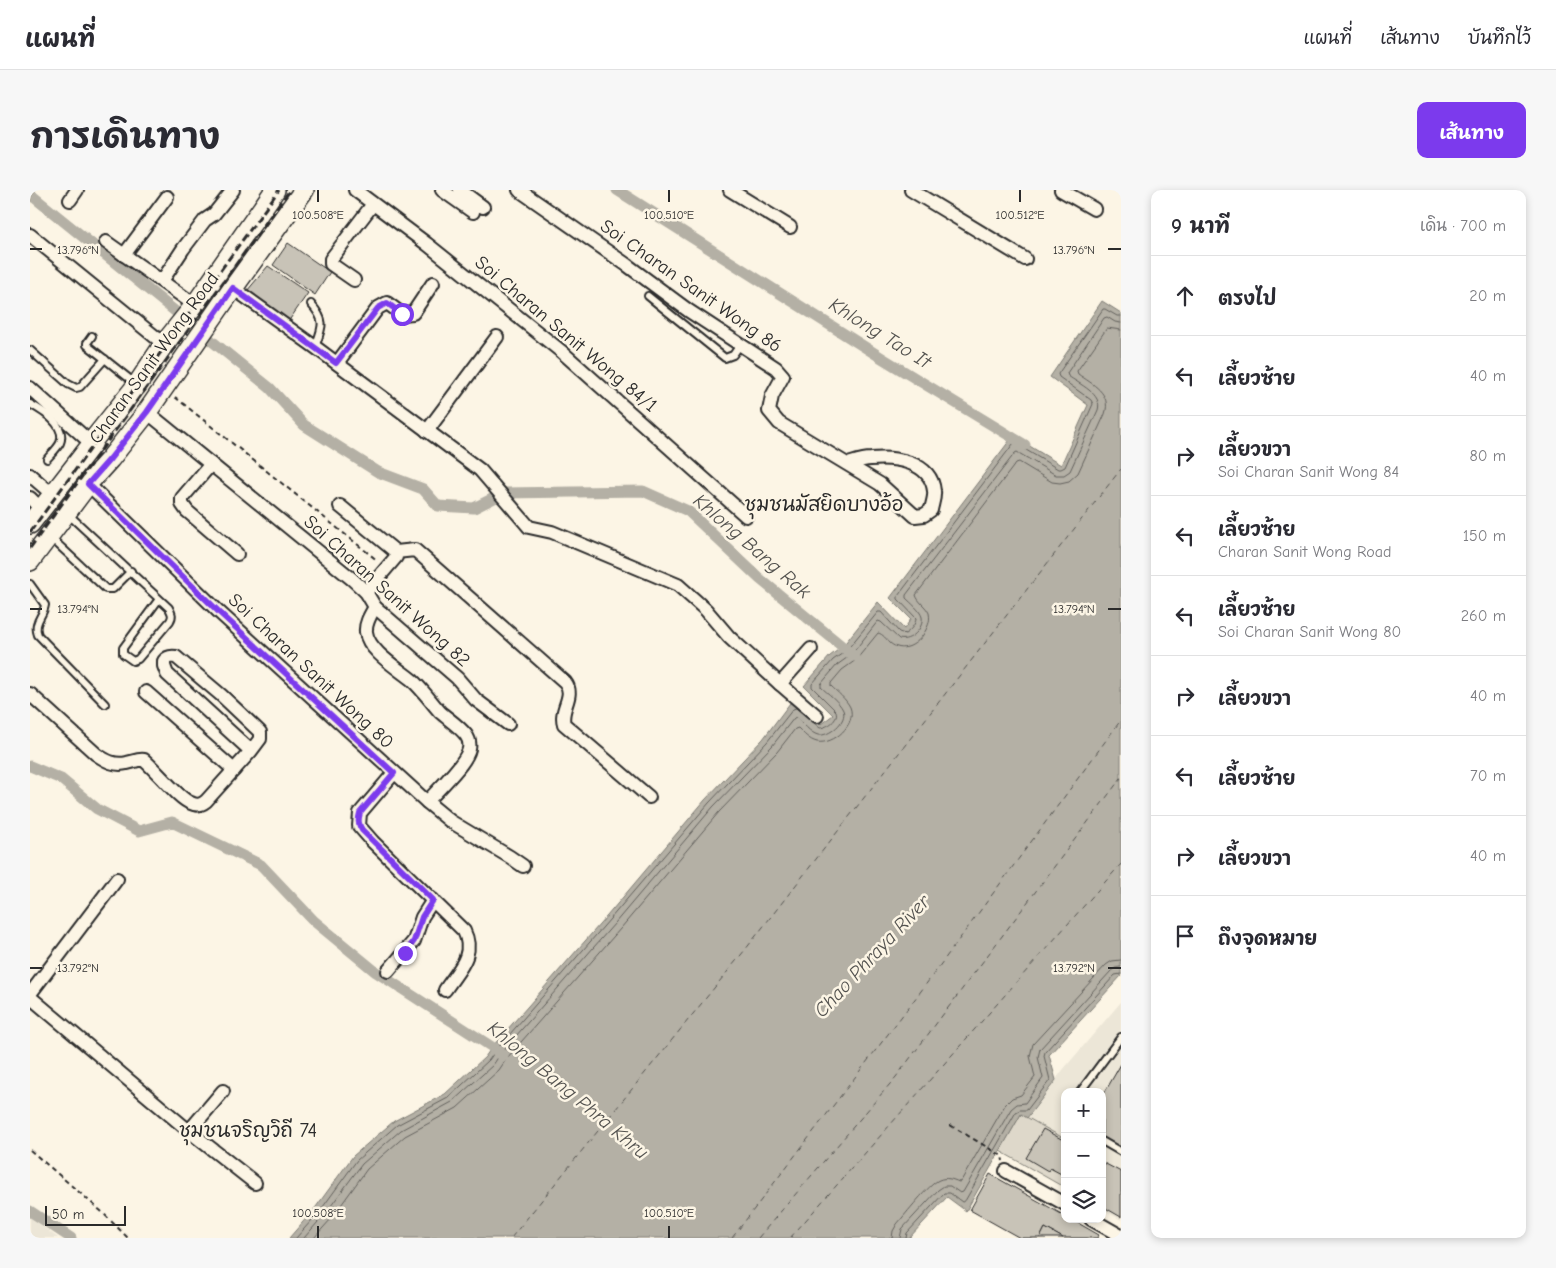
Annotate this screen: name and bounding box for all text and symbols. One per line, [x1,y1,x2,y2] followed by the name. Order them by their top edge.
[25,25,95,53] text: แผนที่
[1304,28,1352,49] text: แผนที่
[1380,28,1440,49] text: เส้นทาง
[1468,28,1531,49] text: บันทึกไว้
[1417,102,1526,158] button: เส้นทาง
[30,116,220,157] text: การเดินทาง
[292,208,344,222] text: 100.508°E
[644,208,694,222] text: 100.510°E
[996,208,1044,222] text: 100.512°E
[1171,214,1230,238] text: 9 นาที
[596,215,786,357] street label: Soi Charan Sanit Wong 86
[1420,217,1506,235] text: เดิน · 700 m
[57,243,99,257] text: 13.796°N
[1053,243,1095,257] text: 13.796°N
[470,251,662,417] street label: Soi Charan Sanit Wong 84/1
[85,268,223,448] street label: Charan Sanit Wong Road
[1171,282,1199,310] icon: ahead
[1469,287,1506,305] text: 20 m
[1218,288,1276,310] text: ตรงไป
[825,293,936,374] water label: Khlong Tao It
[391,303,414,326] route start
[1171,362,1199,390] icon: left
[1470,367,1506,385] text: 40 m
[1218,368,1295,390] text: เลี้ยวซ้าย
[1218,439,1291,461] text: เลี้ยวขวา
[1171,442,1199,470] icon: right
[1469,447,1506,465] text: 80 m
[1218,463,1399,481] text: Soi Charan Sanit Wong 84
[689,489,816,603] water label: Khlong Bang Rak
[744,491,904,520] district label: ชุมชนมัสยิดบางอ้อ
[299,511,475,671] street label: Soi Charan Sanit Wong 82
[1218,519,1295,541] text: เลี้ยวซ้าย
[1171,522,1199,550] icon: left
[1463,527,1506,545] text: 150 m
[1218,543,1392,561] text: Charan Sanit Wong Road
[224,589,398,753] street label: Soi Charan Sanit Wong 80
[1218,599,1295,621] text: เลี้ยวซ้าย
[57,602,99,616] text: 13.794°N
[1053,602,1095,616] text: 13.794°N
[1171,602,1199,630] icon: left
[1461,607,1506,625] text: 260 m
[1218,623,1401,641] text: Soi Charan Sanit Wong 80
[1171,682,1199,710] icon: right
[1470,687,1506,705] text: 40 m
[1218,688,1291,710] text: เลี้ยวขวา
[1171,762,1199,790] icon: left
[1470,767,1506,785] text: 70 m
[1218,768,1295,790] text: เลี้ยวซ้าย
[1171,842,1199,870] icon: right
[1470,847,1506,865] text: 40 m
[1218,848,1291,870] text: เลี้ยวขวา
[809,889,935,1022] water label: Chao Phraya River
[1171,922,1199,950] icon: arrive
[1218,928,1317,950] text: ถึงจุดหมาย
[394,942,417,965] route end
[57,961,99,975] text: 13.792°N
[1053,961,1095,975] text: 13.792°N
[483,1016,653,1164] water label: Khlong Bang Phra Khru
[1061,1088,1106,1223] map controls
[1061,1088,1106,1133] button: +
[179,1118,317,1146] district label: ชุมชนจริญวิถี 74
[1061,1133,1106,1178] button: −
[1061,1178,1106,1223] button: layers
[45,1203,126,1226] scale bar
[52,1206,84,1223] text: 50 m
[292,1206,344,1220] text: 100.508°E
[644,1206,694,1220] text: 100.510°E

